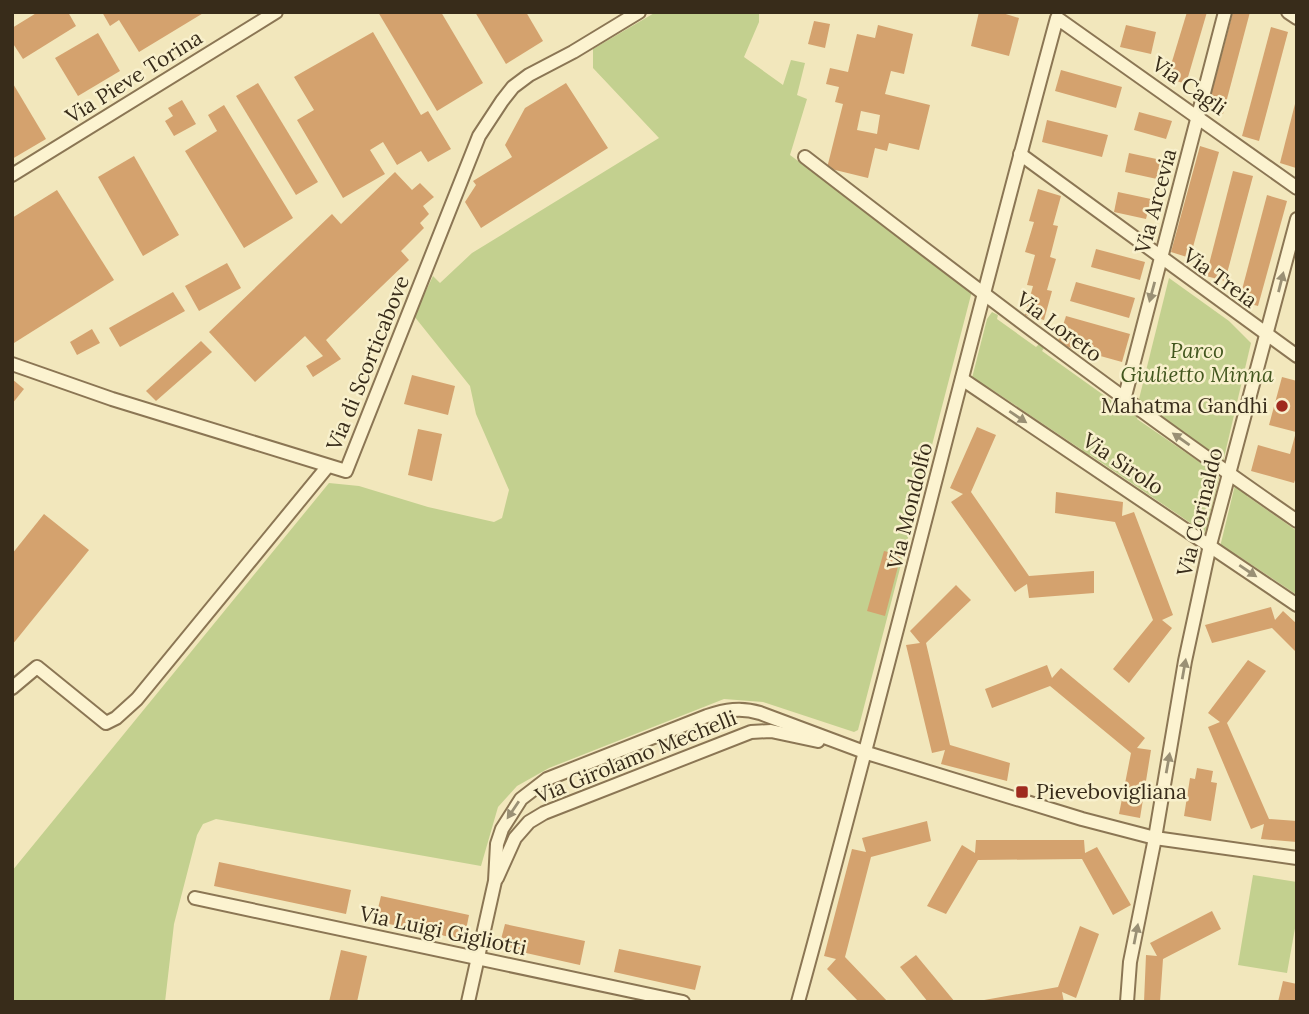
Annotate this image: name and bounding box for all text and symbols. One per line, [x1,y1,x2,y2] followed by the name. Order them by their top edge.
[59,24,207,130] street label: Via Pieve Torina
[1146,50,1232,121] street label: Via Cagli
[1128,145,1183,257] street label: Via Arcevia
[1177,241,1263,314] street label: Via Treia
[320,271,415,455] street label: Via di Scorticabove
[1276,271,1286,292] one-way arrow
[1147,282,1157,303] one-way arrow
[1010,285,1108,368] street label: Via Loreto
[1121,337,1274,388] park label: Parco Giulietto Minna
[1101,392,1268,419] place label: Mahatma Gandhi
[1274,398,1290,414] marker: Mahatma Gandhi
[1009,410,1028,423] one-way arrow
[1077,426,1169,501] street label: Via Sirolo
[1172,432,1190,446] one-way arrow
[880,440,938,573] street label: Via Mondolfo
[1170,445,1229,580] street label: Via Corinaldo
[1238,565,1258,578] one-way arrow
[1179,658,1190,680] one-way arrow
[530,704,741,810] street label: Via Girolamo Mechelli
[1163,752,1174,774] one-way arrow
[1036,778,1187,805] place label: Pievebovigliana
[1014,784,1030,800] marker: Pievebovigliana
[506,801,520,819] one-way arrow
[356,899,529,961] street label: Via Luigi Gigliotti
[1130,923,1141,945] one-way arrow

